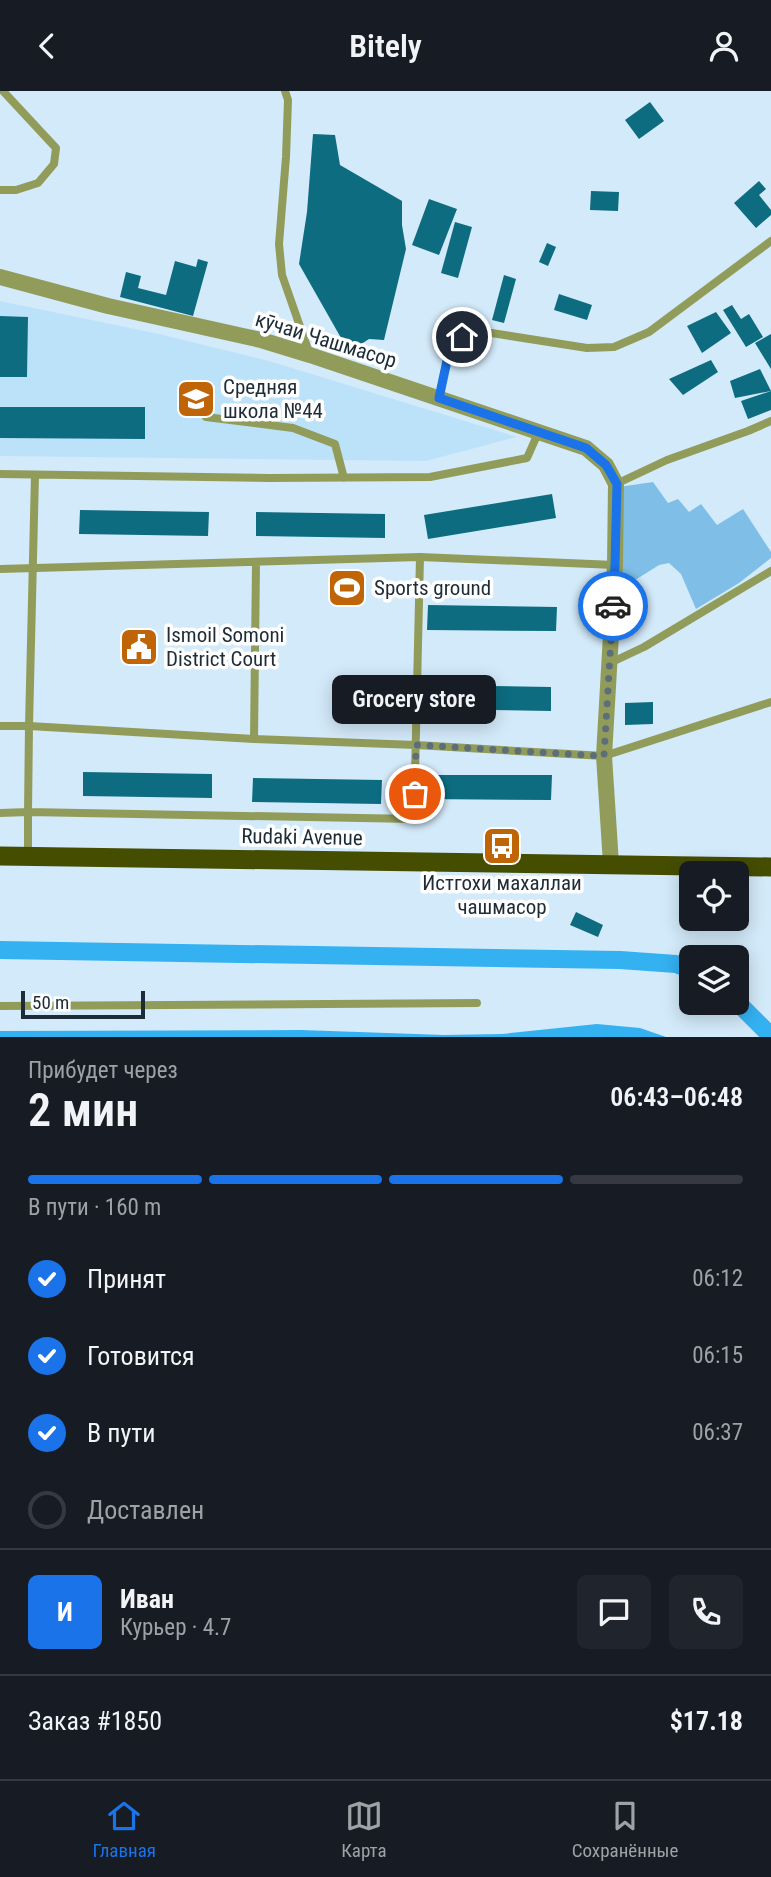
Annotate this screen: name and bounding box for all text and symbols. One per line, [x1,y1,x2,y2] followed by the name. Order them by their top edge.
[28,27,66,65] icon: back
[349,27,422,65] text: Bitely
[705,27,743,65] icon: person
[253,307,399,373] street label: кӯчаи Чашмасор
[432,307,492,367] pin
[443,318,481,356] icon: home
[223,375,323,423] place label: Средняя школа №44
[175,378,217,420] school or university icon: Средняя школа №44
[326,567,368,609] sports icon: Sports ground
[578,571,648,641] courier
[374,576,491,600] place label: Sports ground
[594,587,632,625] icon: car
[166,623,284,671] place label: Ismoil Somoni District Court
[118,626,160,668] public building icon: Ismoil Somoni District Court
[333,675,497,724] callout: Grocery store
[352,686,476,713] text: Grocery store
[385,764,445,824] pin
[396,775,434,813] icon: bag
[241,824,363,850] street label: Rudaki Avenue
[481,825,523,867] bus stop icon: Истгохи махаллаи чашмасор
[679,861,749,1015] map controls
[679,861,749,931] button: locate
[422,871,582,919] place label: Истгохи махаллаи чашмасор
[679,945,749,1015] button: layers
[21,988,145,1020] scale bar
[32,991,69,1014] text: 50 m
[28,1057,178,1084] text: Прибудет через
[610,1082,743,1112] text: 06:43–06:48
[28,1083,138,1137] text: 2 мин
[28,1194,161,1221] text: В пути · 160 m
[28,1260,66,1298] icon: check
[87,1264,166,1294] text: Принят
[692,1265,743,1292] text: 06:12
[28,1337,66,1375] icon: check
[87,1341,195,1371] text: Готовится
[692,1342,743,1369] text: 06:15
[28,1414,66,1452] icon: check
[87,1418,156,1448] text: В пути
[692,1419,743,1446] text: 06:37
[87,1495,204,1525] text: Доставлен
[577,1575,651,1649] button: chat
[669,1575,743,1649] button: phone
[120,1584,174,1614] text: Иван
[57,1597,73,1627] text: И
[120,1614,231,1641] text: Курьер · 4.7
[28,1706,162,1736] text: Заказ #1850
[670,1706,743,1736] text: $17.18
[93,1797,156,1862] tab: Главная
[341,1797,387,1862] tab: Карта
[572,1797,678,1862] tab: Сохранённые

